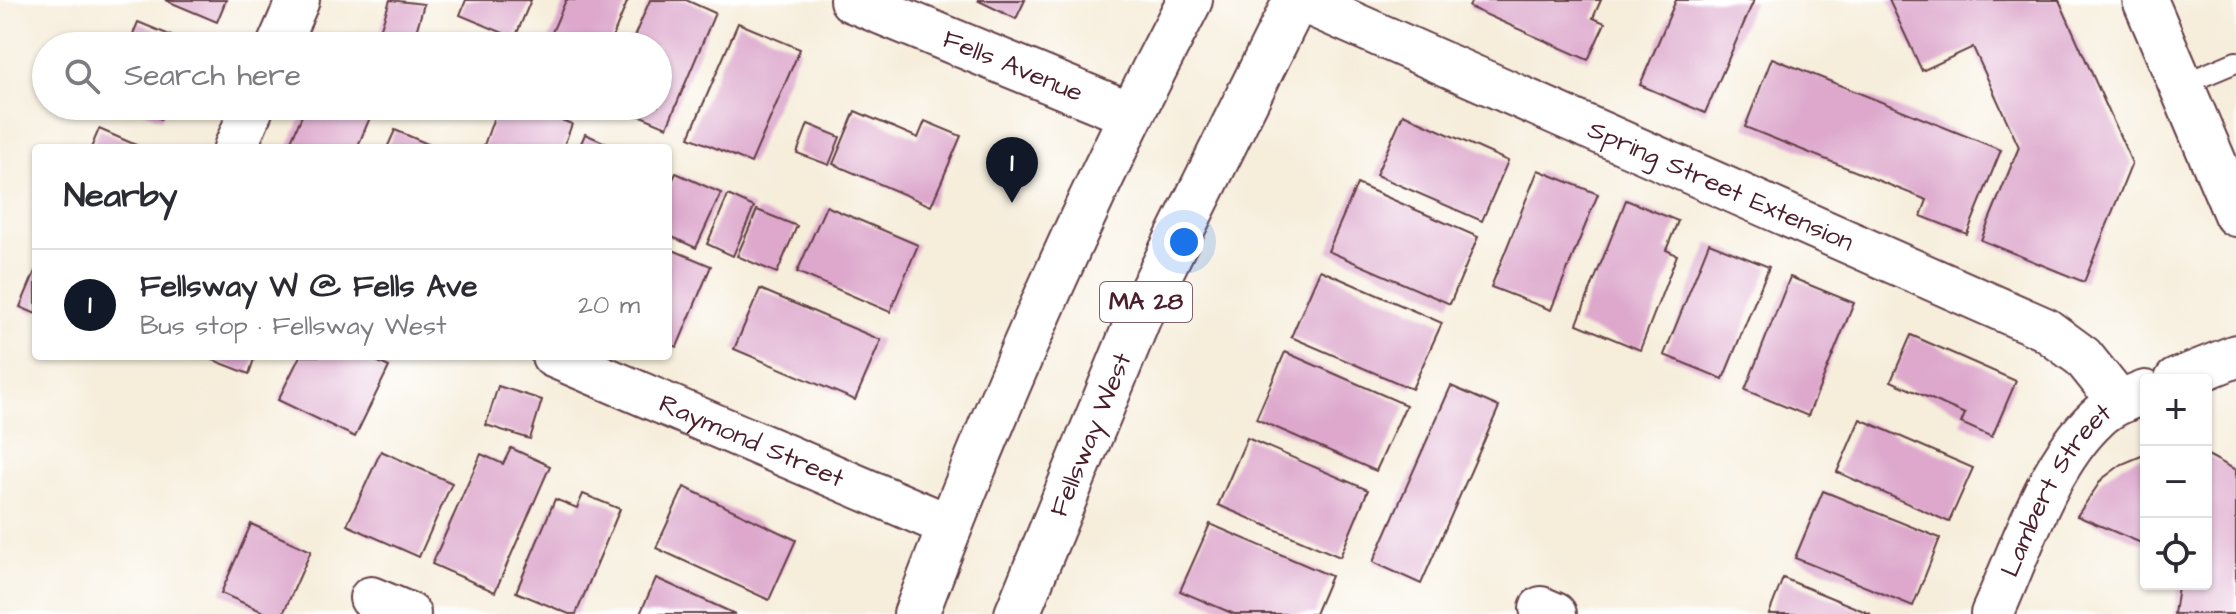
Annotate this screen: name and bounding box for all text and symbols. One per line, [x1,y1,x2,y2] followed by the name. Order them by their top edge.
[938,21,1088,111] street label: Fells Avenue
[32,32,672,120] search box
[60,54,104,98] icon: search
[124,55,301,97] text: Search here
[1582,111,1859,260] street label: Spring Street Extension
[986,137,1038,203] pin: 1
[64,172,178,220] text: Nearby
[1164,222,1204,262] your location
[140,266,478,308] text: Fellsway W @ Fells Ave
[1100,282,1192,322] road number: MA 28
[88,287,92,323] text: 1
[578,287,640,323] text: 20 m
[140,308,447,344] text: Bus stop · Fellsway West
[1041,347,1141,522] street label: Fellsway West
[2140,374,2212,590] map controls
[2140,374,2212,446] button: +
[653,386,850,497] street label: Raymond Street
[1992,394,2119,582] street label: Lambert Street
[2140,446,2212,518] button: −
[2140,518,2212,590] button: locate

